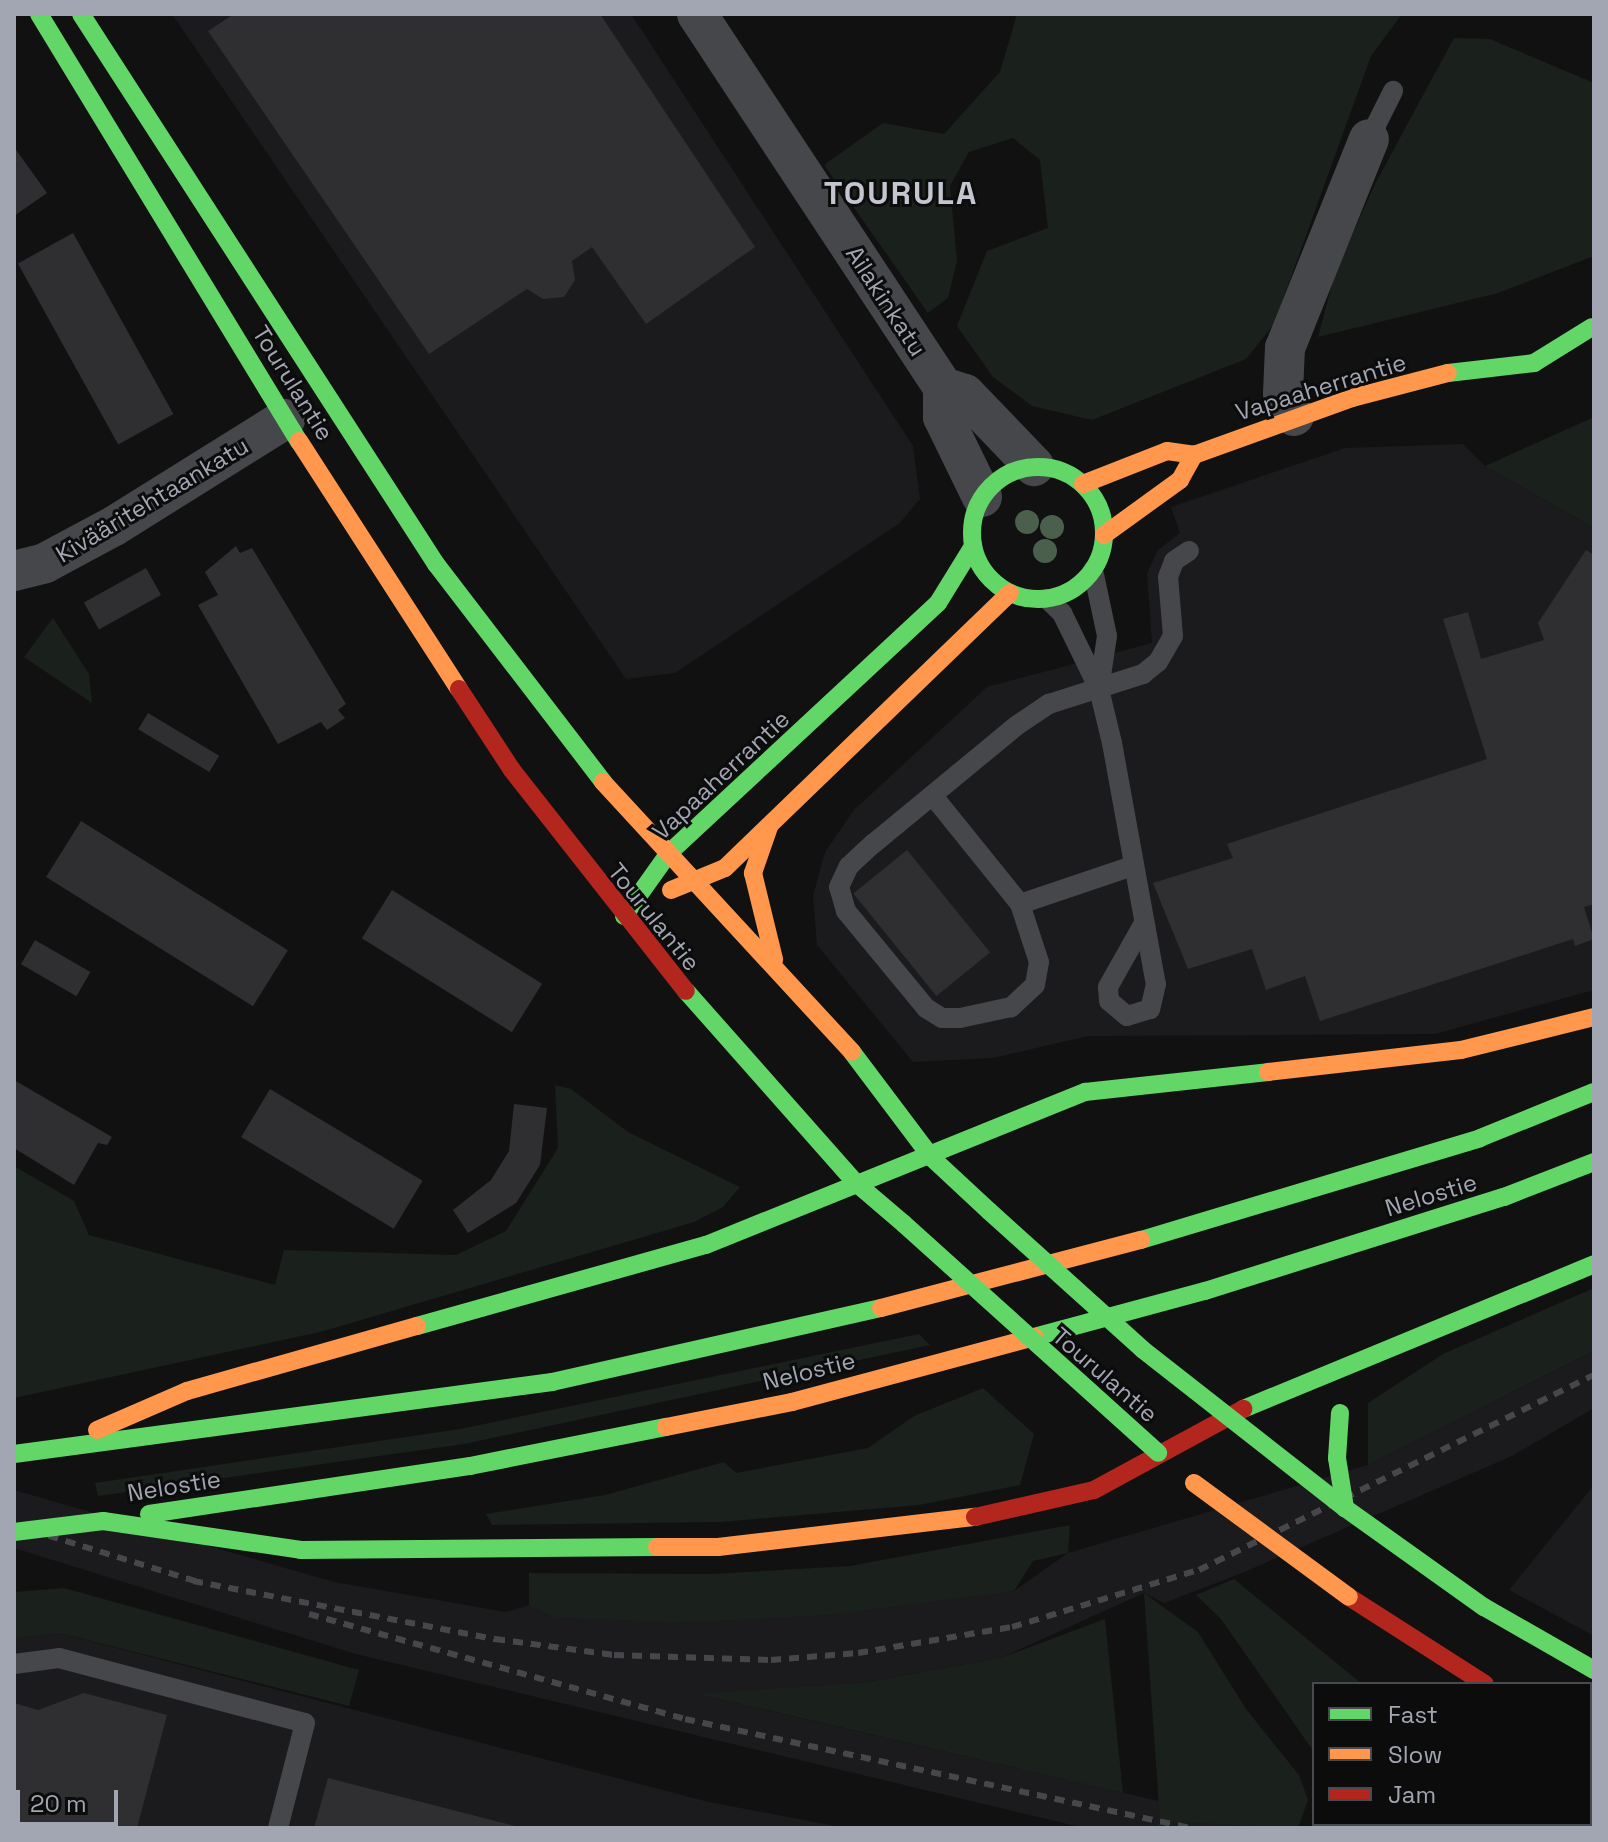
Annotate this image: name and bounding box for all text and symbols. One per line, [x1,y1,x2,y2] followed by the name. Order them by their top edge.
[824,174,978,212] district label: TOURULA
[840,240,932,362] street label: Ailakinkatu
[246,320,340,446] street label: Tourulantie
[1232,347,1410,427] street label: Vapaaherrantie
[51,431,253,569] street label: Kivääritehtaankatu
[647,704,795,846] street label: Vapaaherrantie
[602,857,706,977] street label: Tourulantie
[1382,1167,1480,1223] street label: Nelostie
[1046,1321,1164,1429] street label: Tourulantie
[760,1346,858,1396] street label: Nelostie
[125,1464,223,1508] street label: Nelostie
[1312,1682,1592,1826] legend
[1388,1699,1438,1730] text: Fast
[1388,1739,1442,1770] text: Slow
[20,1774,122,1824] scale bar
[1388,1779,1436,1810] text: Jam
[30,1788,87,1819] text: 20 m

